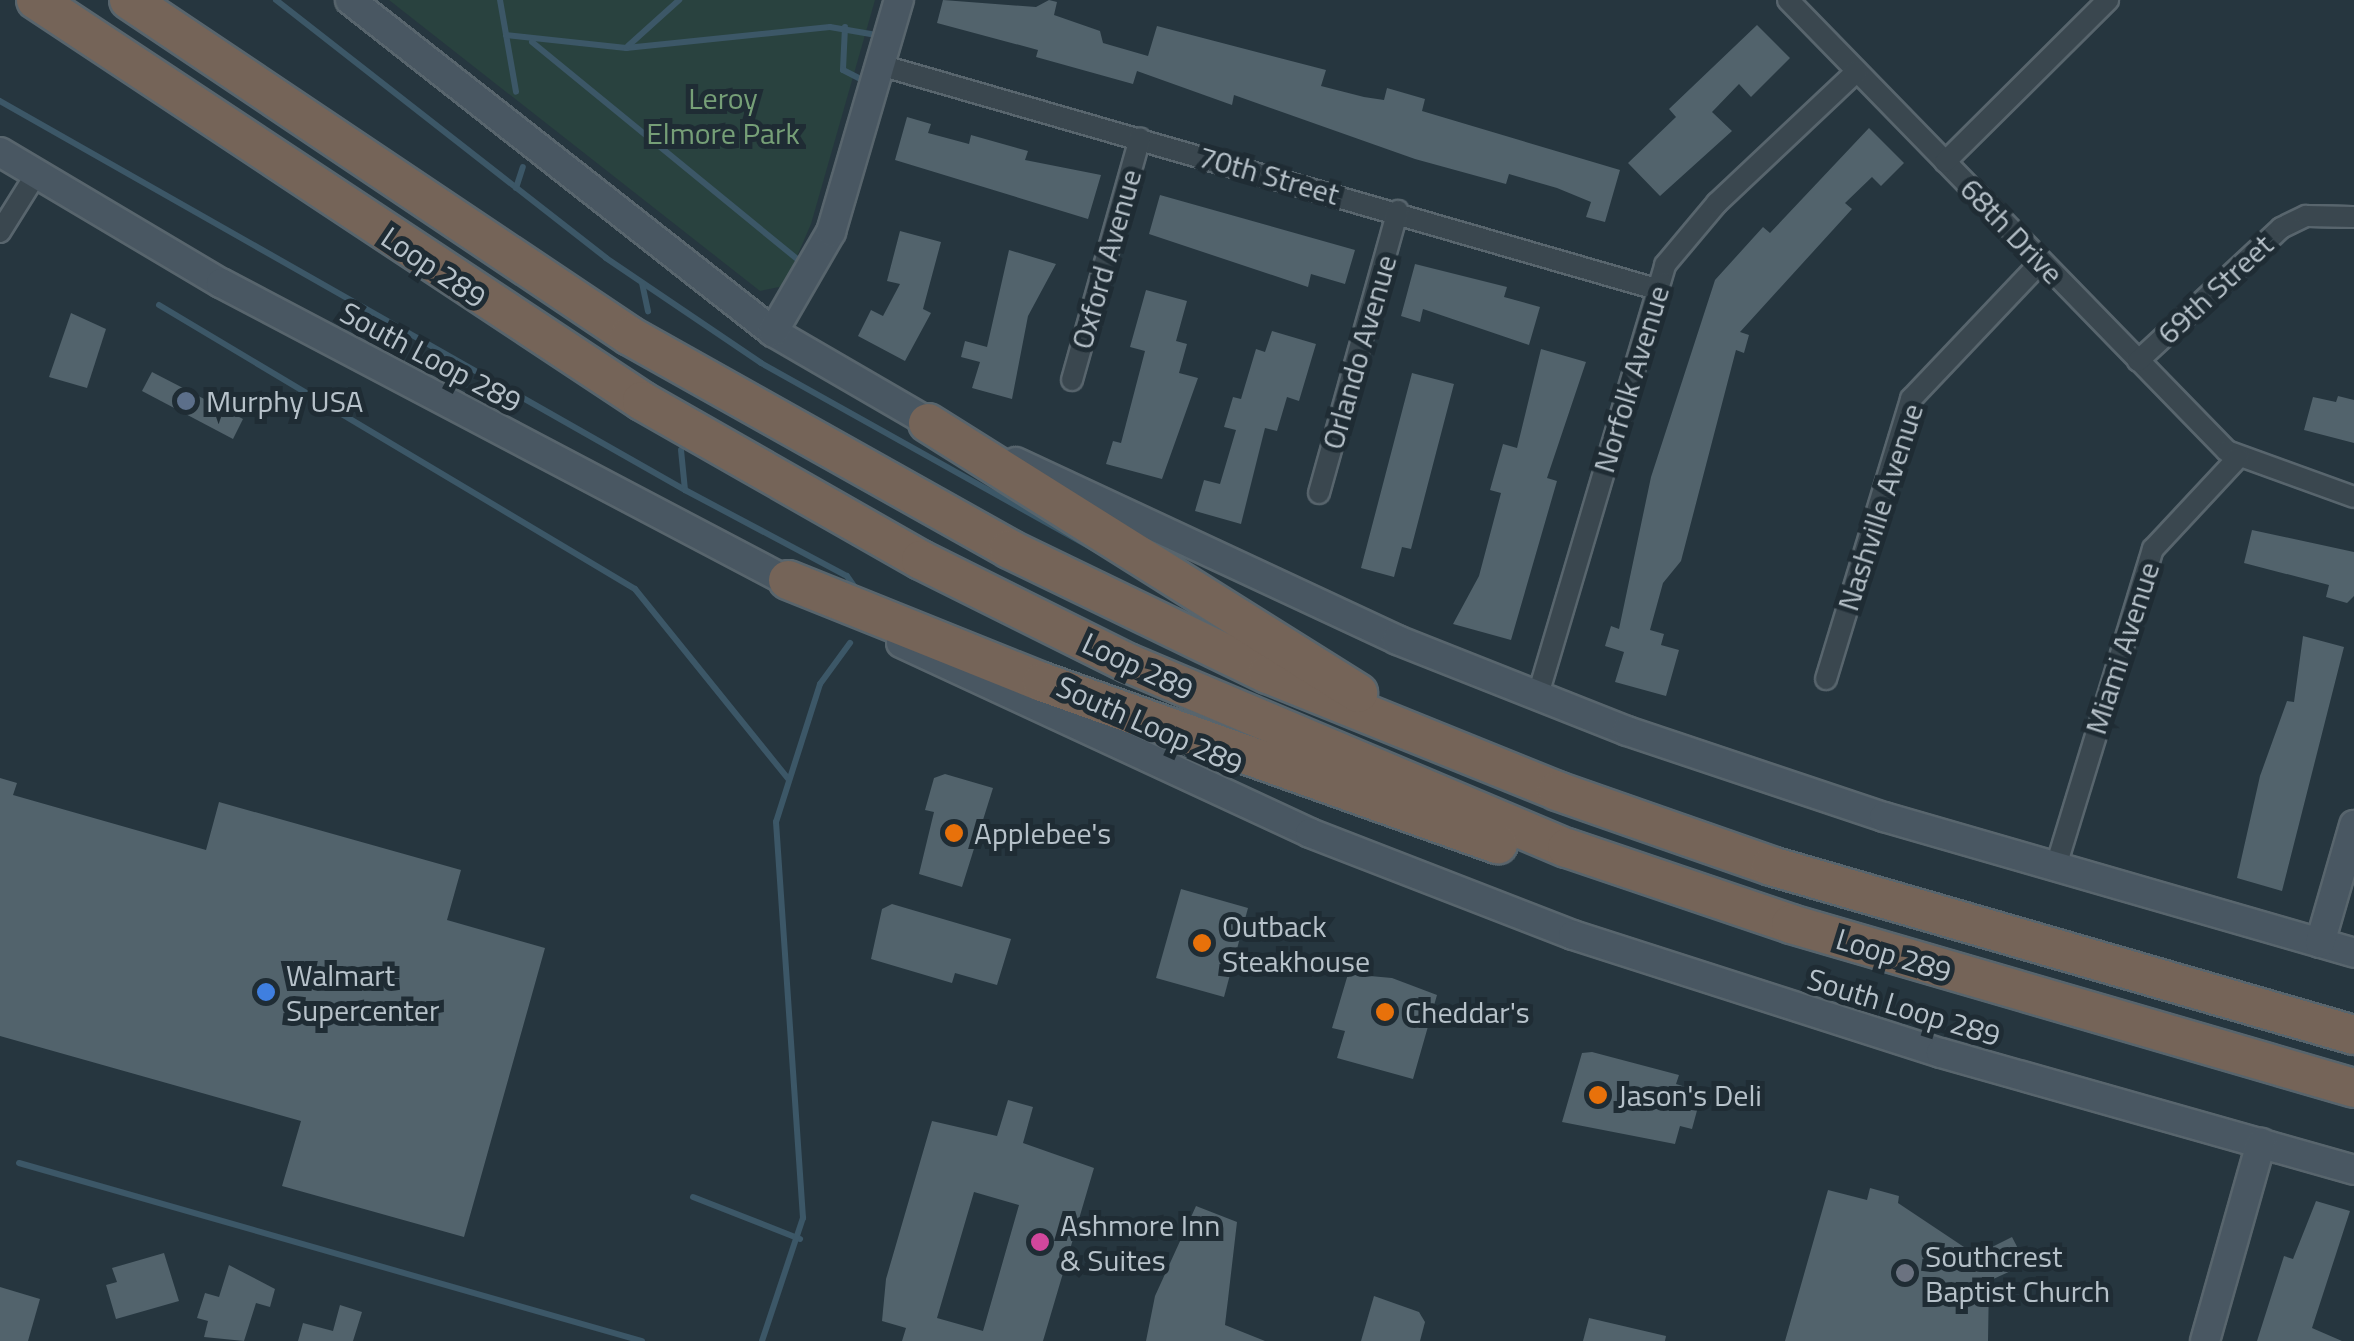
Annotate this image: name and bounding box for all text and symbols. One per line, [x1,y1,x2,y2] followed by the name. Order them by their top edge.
[646,80,800,150] park label: Leroy Elmore Park
[1195,138,1343,212] street label: 70th Street
[1063,165,1149,353] street label: Oxford Avenue
[1953,171,2071,291] street label: 68th Drive
[375,219,493,315] street label: Loop 289
[2150,227,2280,351] street label: 69th Street
[1314,251,1404,453] street label: Orlando Avenue
[1585,281,1677,477] street label: Norfolk Avenue
[334,294,528,420] street label: South Loop 289
[206,383,363,419] place label: Murphy USA
[175,390,197,412] marker: Murphy USA
[1830,399,1930,615] street label: Nashville Avenue
[2077,557,2167,739] street label: Miami Avenue
[1077,625,1199,707] street label: Loop 289
[1051,668,1249,782] street label: South Loop 289
[974,815,1111,851] place label: Applebee's
[943,822,965,844] marker: Applebee's
[1222,908,1370,978] place label: Outback Steakhouse
[1832,920,1956,990] street label: Loop 289
[1191,932,1213,954] marker: Outback Steakhouse
[286,957,439,1028] place label: Walmart Supercenter
[1803,961,2005,1053] street label: South Loop 289
[255,981,277,1003] marker: Walmart Supercenter
[1405,994,1530,1030] place label: Cheddar's
[1374,1001,1396,1023] marker: Cheddar's
[1618,1077,1762,1113] place label: Jason's Deli
[1587,1084,1609,1106] marker: Jason's Deli
[1060,1207,1220,1278] place label: Ashmore Inn & Suites
[1029,1231,1051,1253] marker: Ashmore Inn & Suites
[1925,1238,2110,1308] place label: Southcrest Baptist Church
[1894,1262,1916,1284] marker: Southcrest Baptist Church

